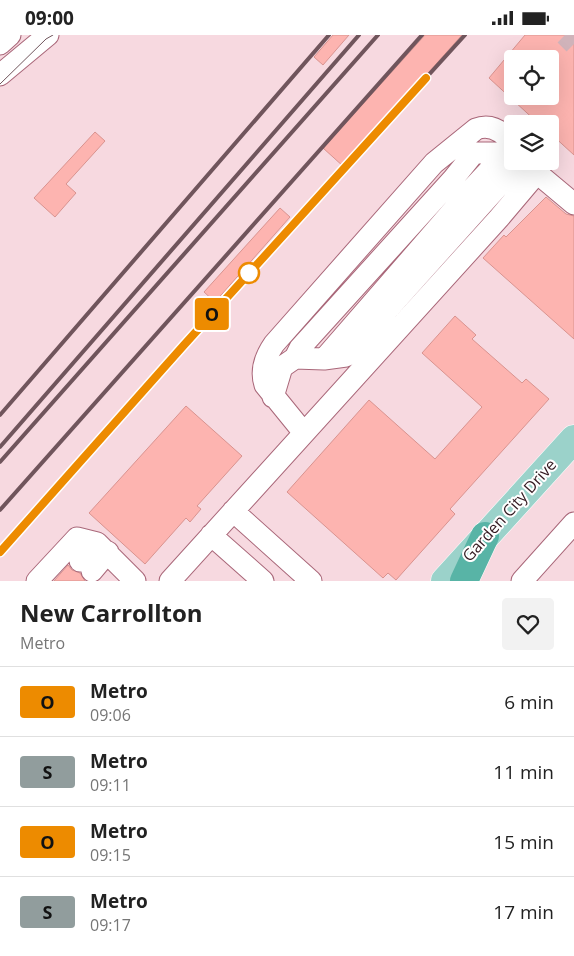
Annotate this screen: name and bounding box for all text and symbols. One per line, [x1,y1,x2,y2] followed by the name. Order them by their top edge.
[25,5,74,31] text: 09:00
[504,50,559,170] map controls
[504,50,559,105] button: locate
[504,115,559,170] button: layers
[238,262,260,284] unlabelled marker
[196,298,228,330] line badge: O
[205,302,219,326] text: O
[457,454,561,566] street label: Garden City Drive
[20,596,203,629] text: New Carrollton
[502,598,554,650] button: heart
[20,632,65,654] text: Metro
[90,678,148,704] text: Metro
[504,689,554,715] text: 6 min
[40,690,55,714] text: O
[90,704,131,726] text: 09:06
[90,748,148,774] text: Metro
[493,759,554,785] text: 11 min
[43,760,52,784] text: S
[90,774,131,796] text: 09:11
[90,818,148,844] text: Metro
[493,829,554,855] text: 15 min
[40,830,55,854] text: O
[90,844,131,866] text: 09:15
[90,888,148,914] text: Metro
[493,899,554,925] text: 17 min
[43,900,52,924] text: S
[90,914,131,936] text: 09:17

